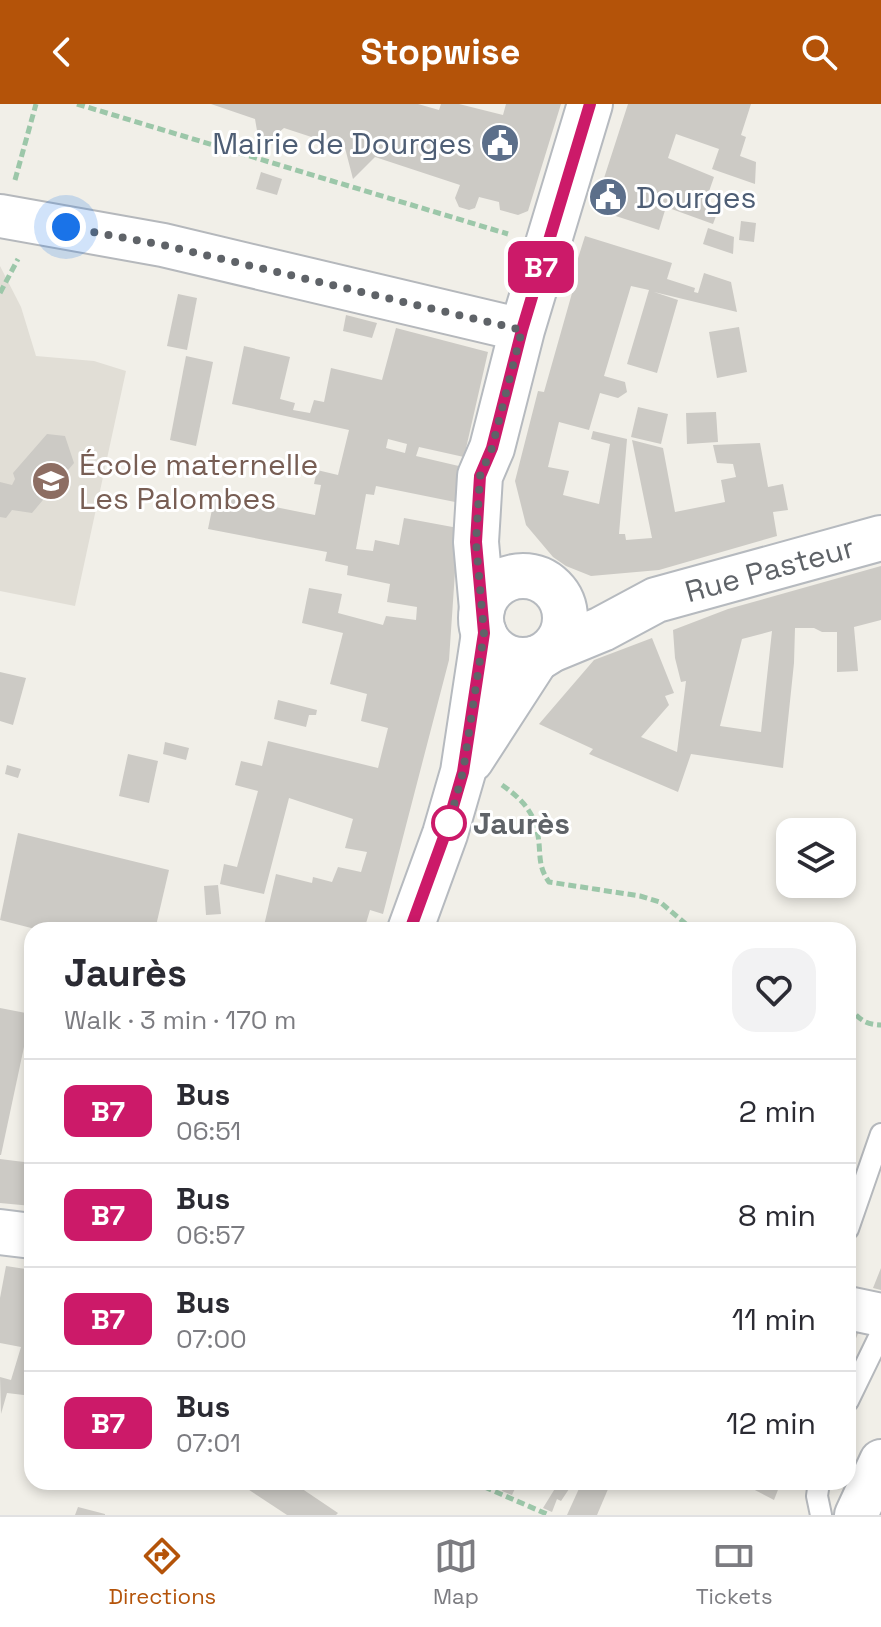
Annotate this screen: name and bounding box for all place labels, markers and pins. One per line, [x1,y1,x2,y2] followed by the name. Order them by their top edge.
[479,122,521,164] public building icon: Mairie de Dourges
[212,124,472,163] place label: Mairie de Dourges
[587,176,629,218] public building icon: Dourges
[636,178,756,217] place label: Dourges
[79,445,318,518] place label: École maternelle Les Palombes
[30,460,72,502] school or university icon: École maternelle Les Palombes
[473,804,570,843] place label: Jaurès
[432,806,466,840] marker: Jaurès

